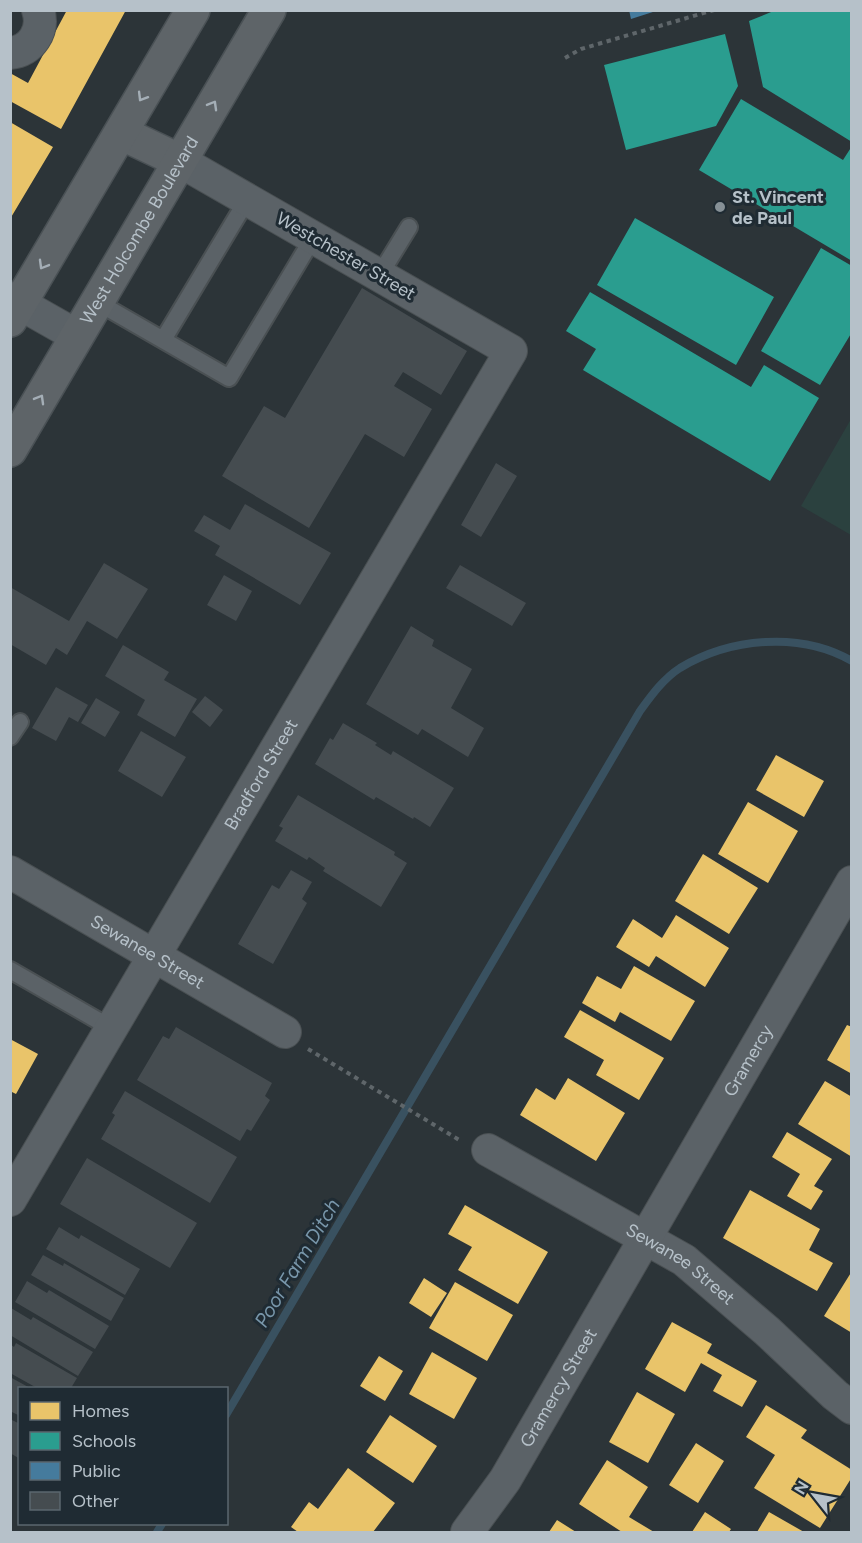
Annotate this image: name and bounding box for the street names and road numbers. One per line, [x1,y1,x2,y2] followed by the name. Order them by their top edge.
[75,132,203,328] street label: West Holcombe Boulevard
[272,207,420,305] street label: Westchester Street
[220,715,303,834] street label: Bradford Street
[86,910,209,994] street label: Sewanee Street
[719,1021,778,1101] street label: Gramercy
[622,1219,739,1310] street label: Sewanee Street
[515,1324,602,1451] street label: Gramercy Street

